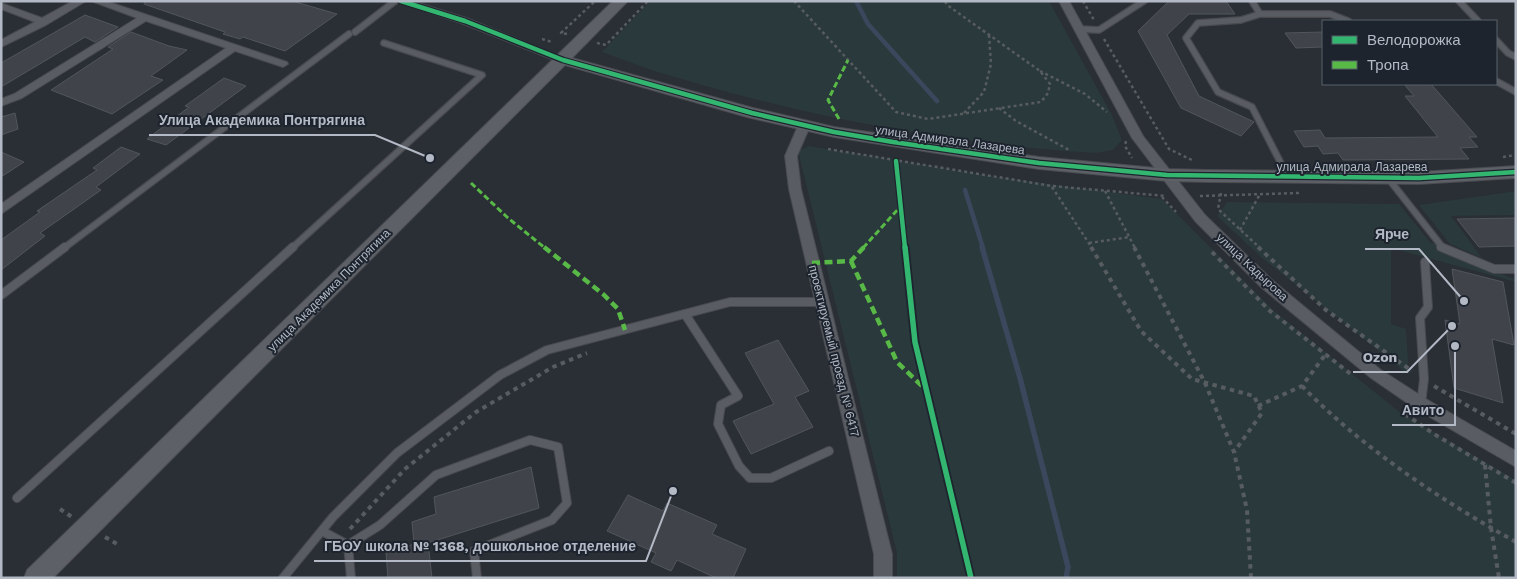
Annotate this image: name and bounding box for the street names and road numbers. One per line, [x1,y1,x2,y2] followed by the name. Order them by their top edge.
[874,123,1026,157] street label: улица Адмирала Лазарева
[1276,160,1428,174] street label: улица Адмирала Лазарева
[265,226,393,354] street label: улица Академика Понтрягина
[1213,230,1291,304] street label: улица Кадырова
[806,264,862,439] street label: проектируемый проезд № 6417

